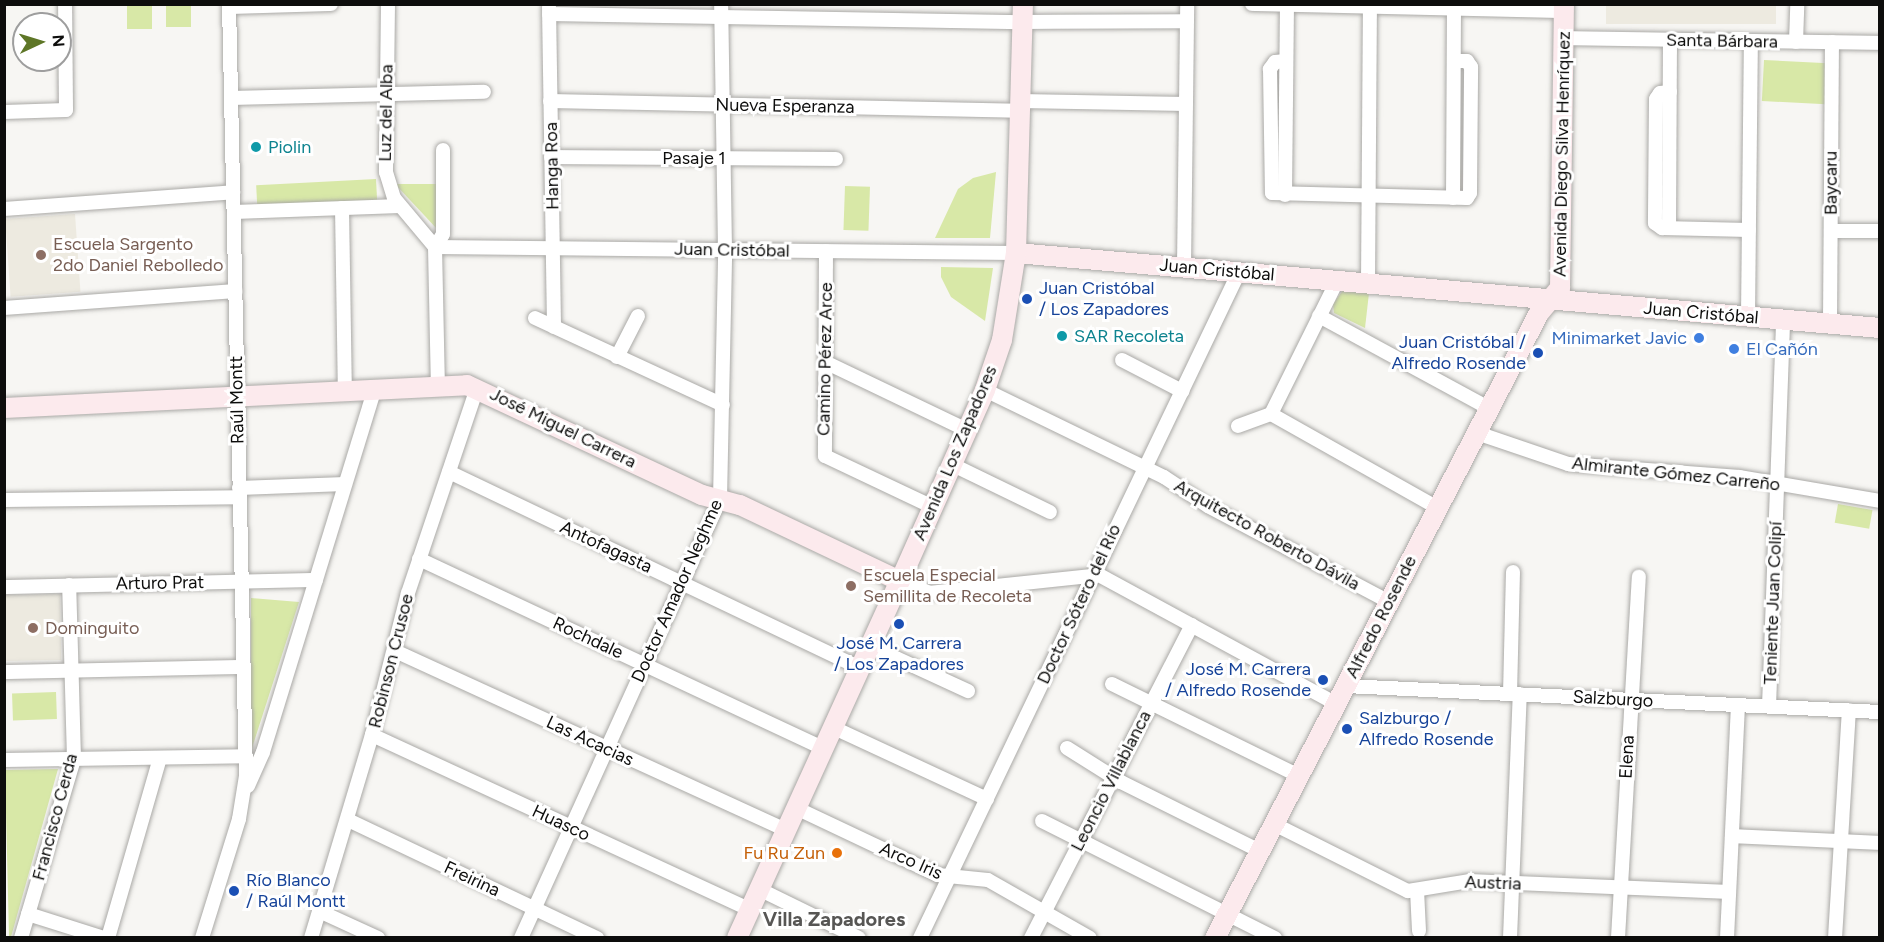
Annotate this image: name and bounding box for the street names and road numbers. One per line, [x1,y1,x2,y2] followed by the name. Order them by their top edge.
[1666,29,1778,53] street label: Santa Bárbara
[1549,31,1575,277] street label: Avenida Diego Silva Henríquez
[374,64,398,162] street label: Luz del Alba
[715,94,855,118] street label: Nueva Esperanza
[540,122,564,210] street label: Hanga Roa
[662,147,726,169] street label: Pasaje 1
[1820,151,1842,215] street label: Baycaru
[674,238,790,262] street label: Juan Cristóbal
[1159,254,1275,286] street label: Juan Cristóbal
[813,282,837,436] street label: Camino Pérez Arce
[1643,297,1759,329] street label: Juan Cristóbal
[225,356,249,444] street label: Raúl Montt
[908,362,1002,544] street label: Avenida Los Zapadores
[486,383,640,473] street label: José Miguel Carrera
[1571,452,1781,496] street label: Almirante Gómez Carreño
[1170,475,1364,595] street label: Arquitecto Roberto Dávila
[627,496,727,686] street label: Doctor Amador Neghme
[556,516,656,578] street label: Antofagasta
[1032,521,1126,687] street label: Doctor Sótero del Río
[1759,521,1787,685] street label: Teniente Juan Colipí
[1341,552,1421,682] street label: Alfredo Rosende
[116,571,204,595] street label: Arturo Prat
[364,592,418,730] street label: Robinson Crusoe
[549,612,627,664] street label: Rochdale
[1572,686,1654,712] street label: Salzburgo
[1066,707,1156,855] street label: Leoncio Villablanca
[543,711,637,771] street label: Las Acacias
[1615,735,1639,779] street label: Elena
[28,751,82,883] street label: Francisco Cerda
[529,800,593,846] street label: Huasco
[876,838,946,884] street label: Arco Iris
[441,857,503,901] street label: Freirina
[1464,871,1522,895] street label: Austria

